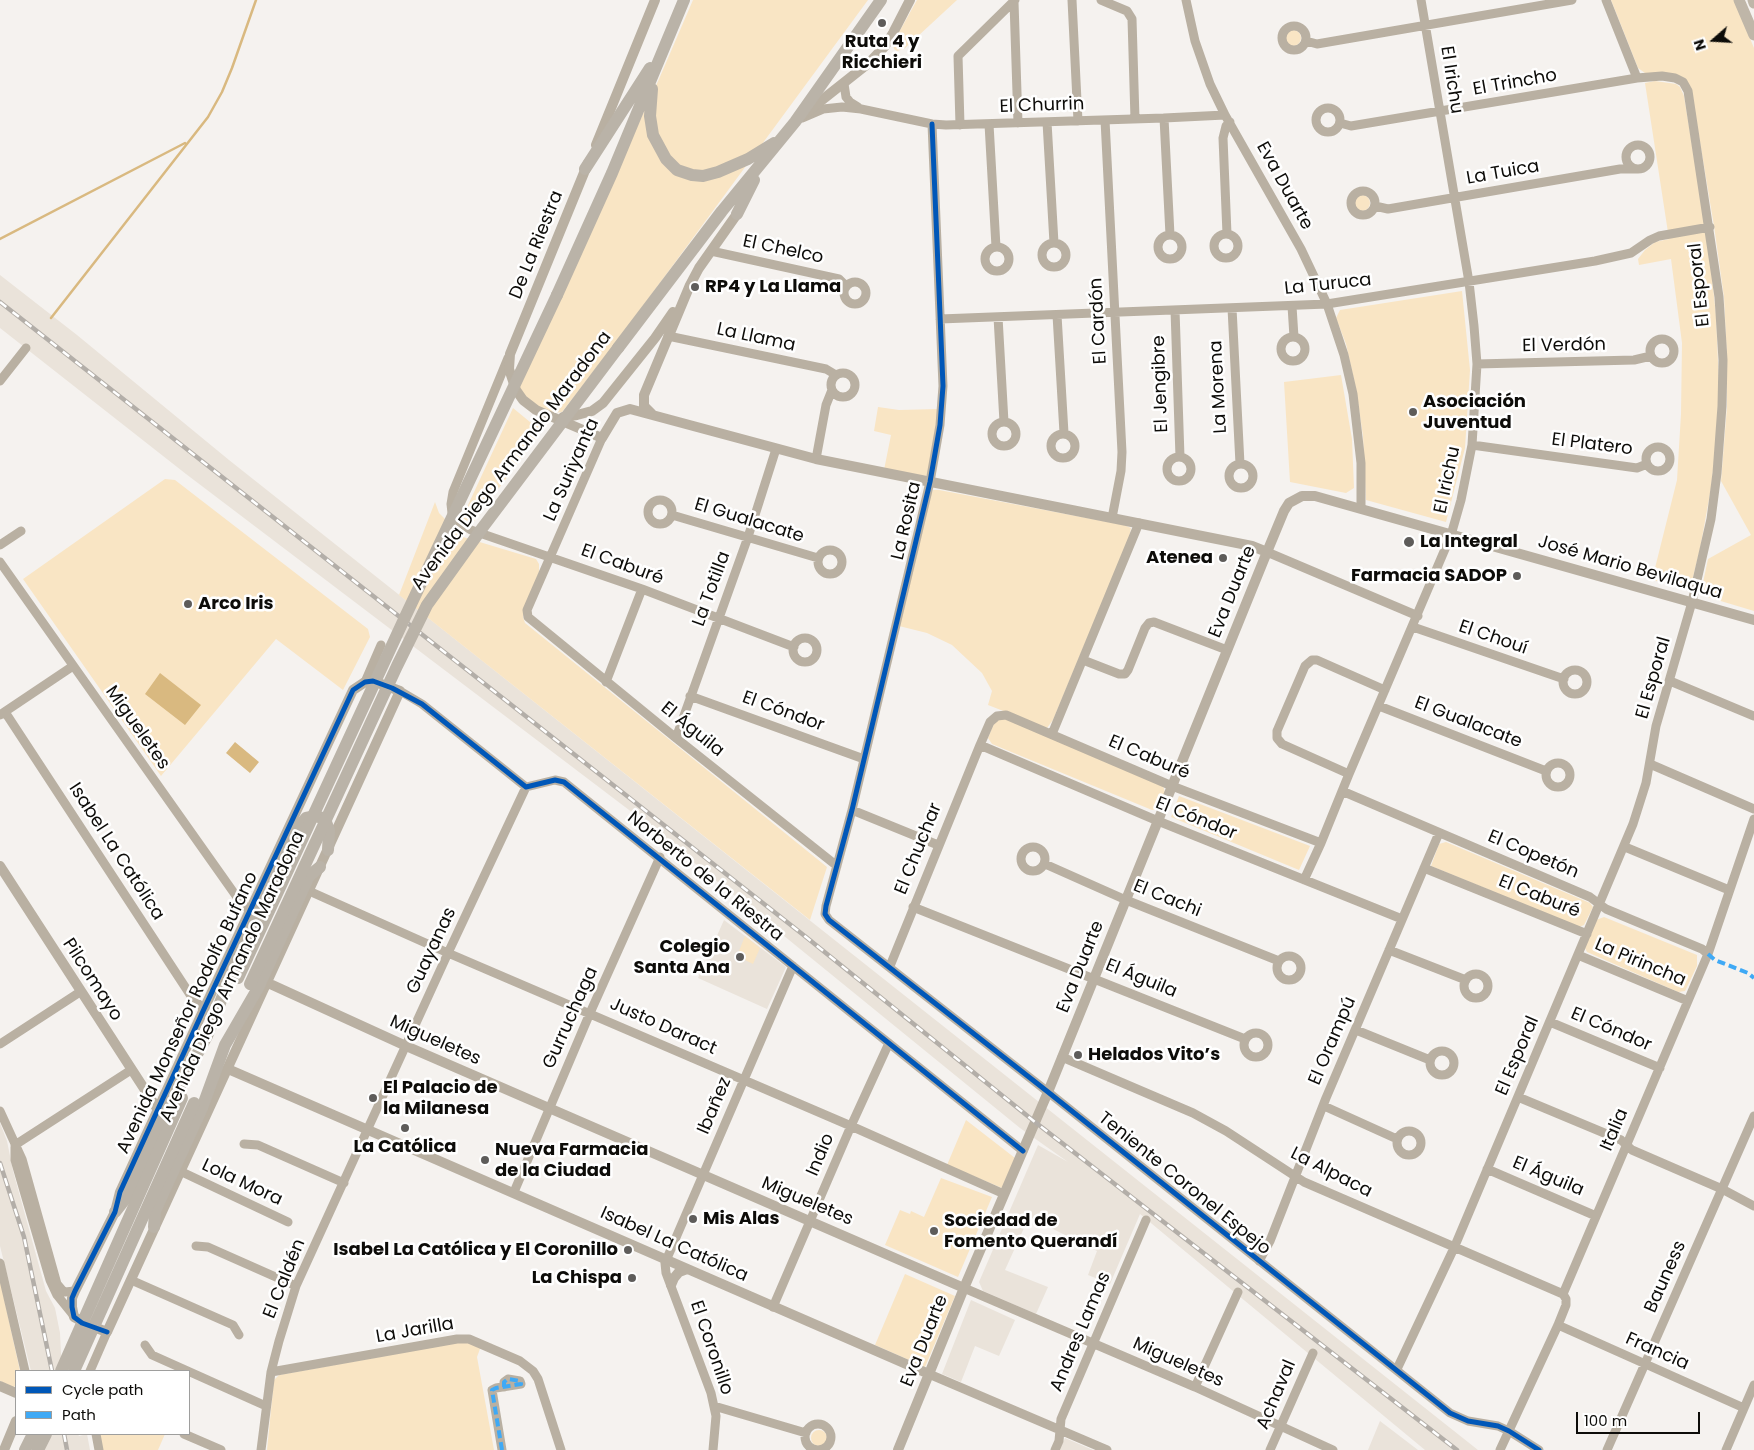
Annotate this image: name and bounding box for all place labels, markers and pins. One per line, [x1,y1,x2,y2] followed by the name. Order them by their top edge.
[876,17,888,29] marker: Ruta 4 y Ricchieri
[842,31,922,74] place label: Ruta 4 y Ricchieri
[705,276,841,298] place label: RP4 y La Llama
[689,281,701,293] marker: RP4 y La Llama
[1423,391,1526,434] place label: Asociación Juventud
[1407,406,1419,418] marker: Asociación Juventud
[1420,531,1518,553] place label: La Integral
[1402,535,1416,549] marker: La Integral
[1146,547,1213,569] place label: Atenea
[1217,552,1229,564] marker: Atenea
[1351,565,1507,587] place label: Farmacia SADOP
[1511,570,1523,582] marker: Farmacia SADOP
[198,593,274,615] place label: Arco Iris
[182,598,194,610] marker: Arco Iris
[634,936,730,979] place label: Colegio Santa Ana
[734,951,746,963] marker: Colegio Santa Ana
[1088,1044,1220,1066] place label: Helados Vito’s
[1072,1049,1084,1061] marker: Helados Vito’s
[383,1077,498,1120] place label: El Palacio de la Milanesa
[367,1092,379,1104] marker: El Palacio de la Milanesa
[399,1122,411,1134] marker: La Católica
[353,1136,457,1158] place label: La Católica
[495,1139,649,1182] place label: Nueva Farmacia de la Ciudad
[479,1154,491,1166] marker: Nueva Farmacia de la Ciudad
[703,1208,780,1230] place label: Mis Alas
[944,1210,1118,1252] place label: Sociedad de Fomento Querandí
[687,1213,699,1225] marker: Mis Alas
[928,1225,940,1237] marker: Sociedad de Fomento Querandí
[333,1239,618,1261] place label: Isabel La Católica y El Coronillo
[622,1244,634,1256] marker: Isabel La Católica y El Coronillo
[532,1267,622,1289] place label: La Chispa
[626,1272,638,1284] marker: La Chispa

